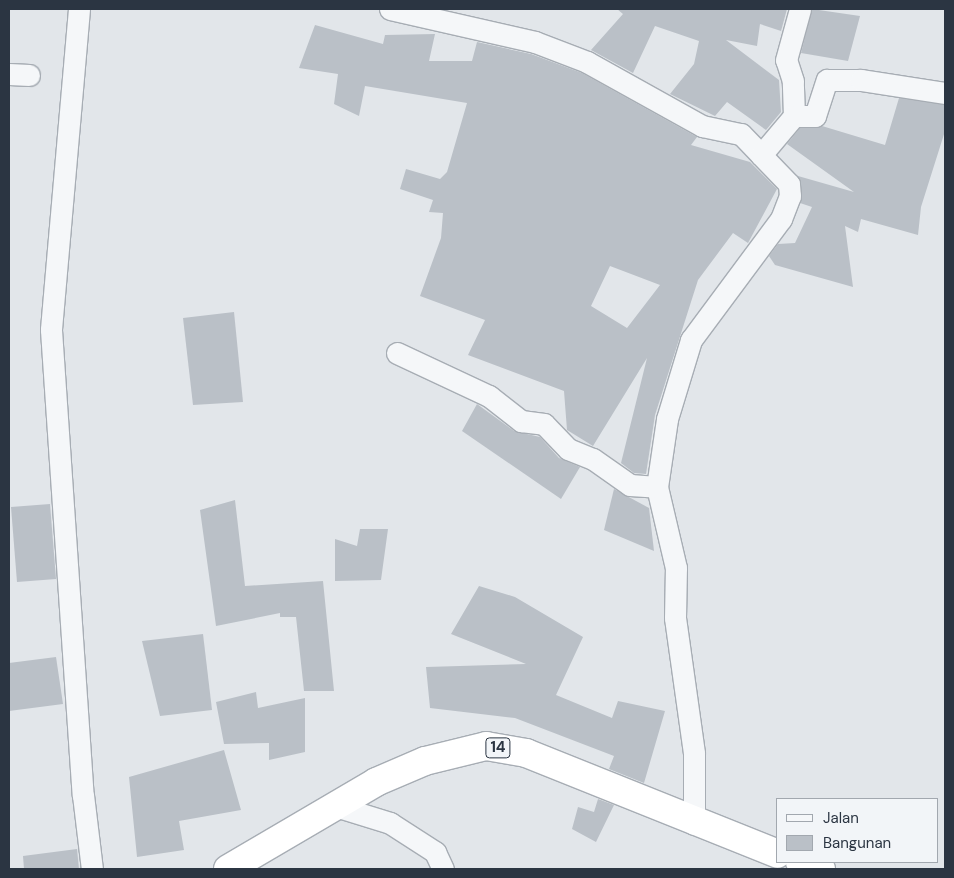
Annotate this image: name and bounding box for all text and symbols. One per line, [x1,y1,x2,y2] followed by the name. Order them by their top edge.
[484,736,512,760] road number: 14
[776,798,939,863] legend
[823,808,859,828] text: Jalan
[823,833,891,853] text: Bangunan

